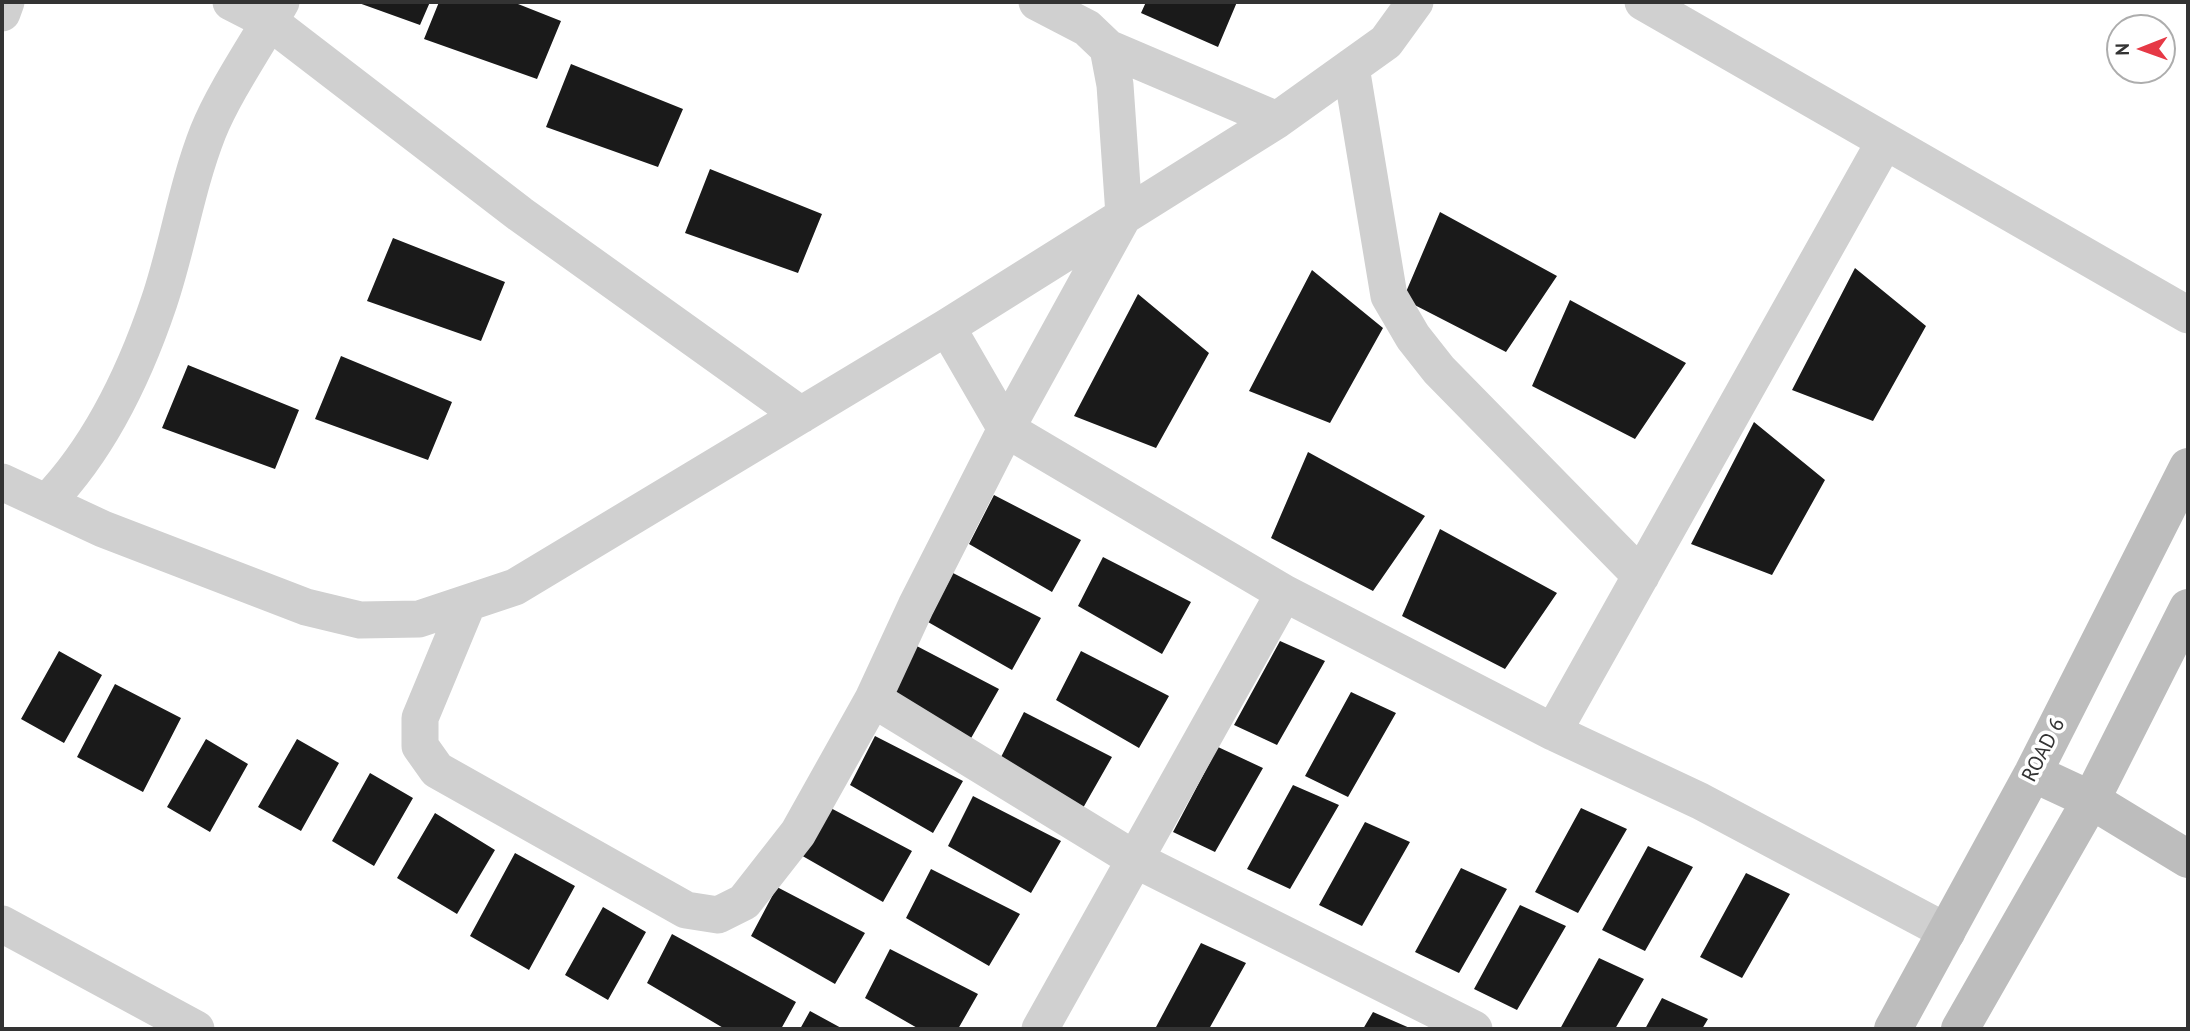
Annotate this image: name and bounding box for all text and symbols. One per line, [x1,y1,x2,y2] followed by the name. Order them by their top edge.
[2106,14,2176,84] north arrow
[2110,43,2134,56] text: N
[2017,714,2071,786] street label: ROAD 6

